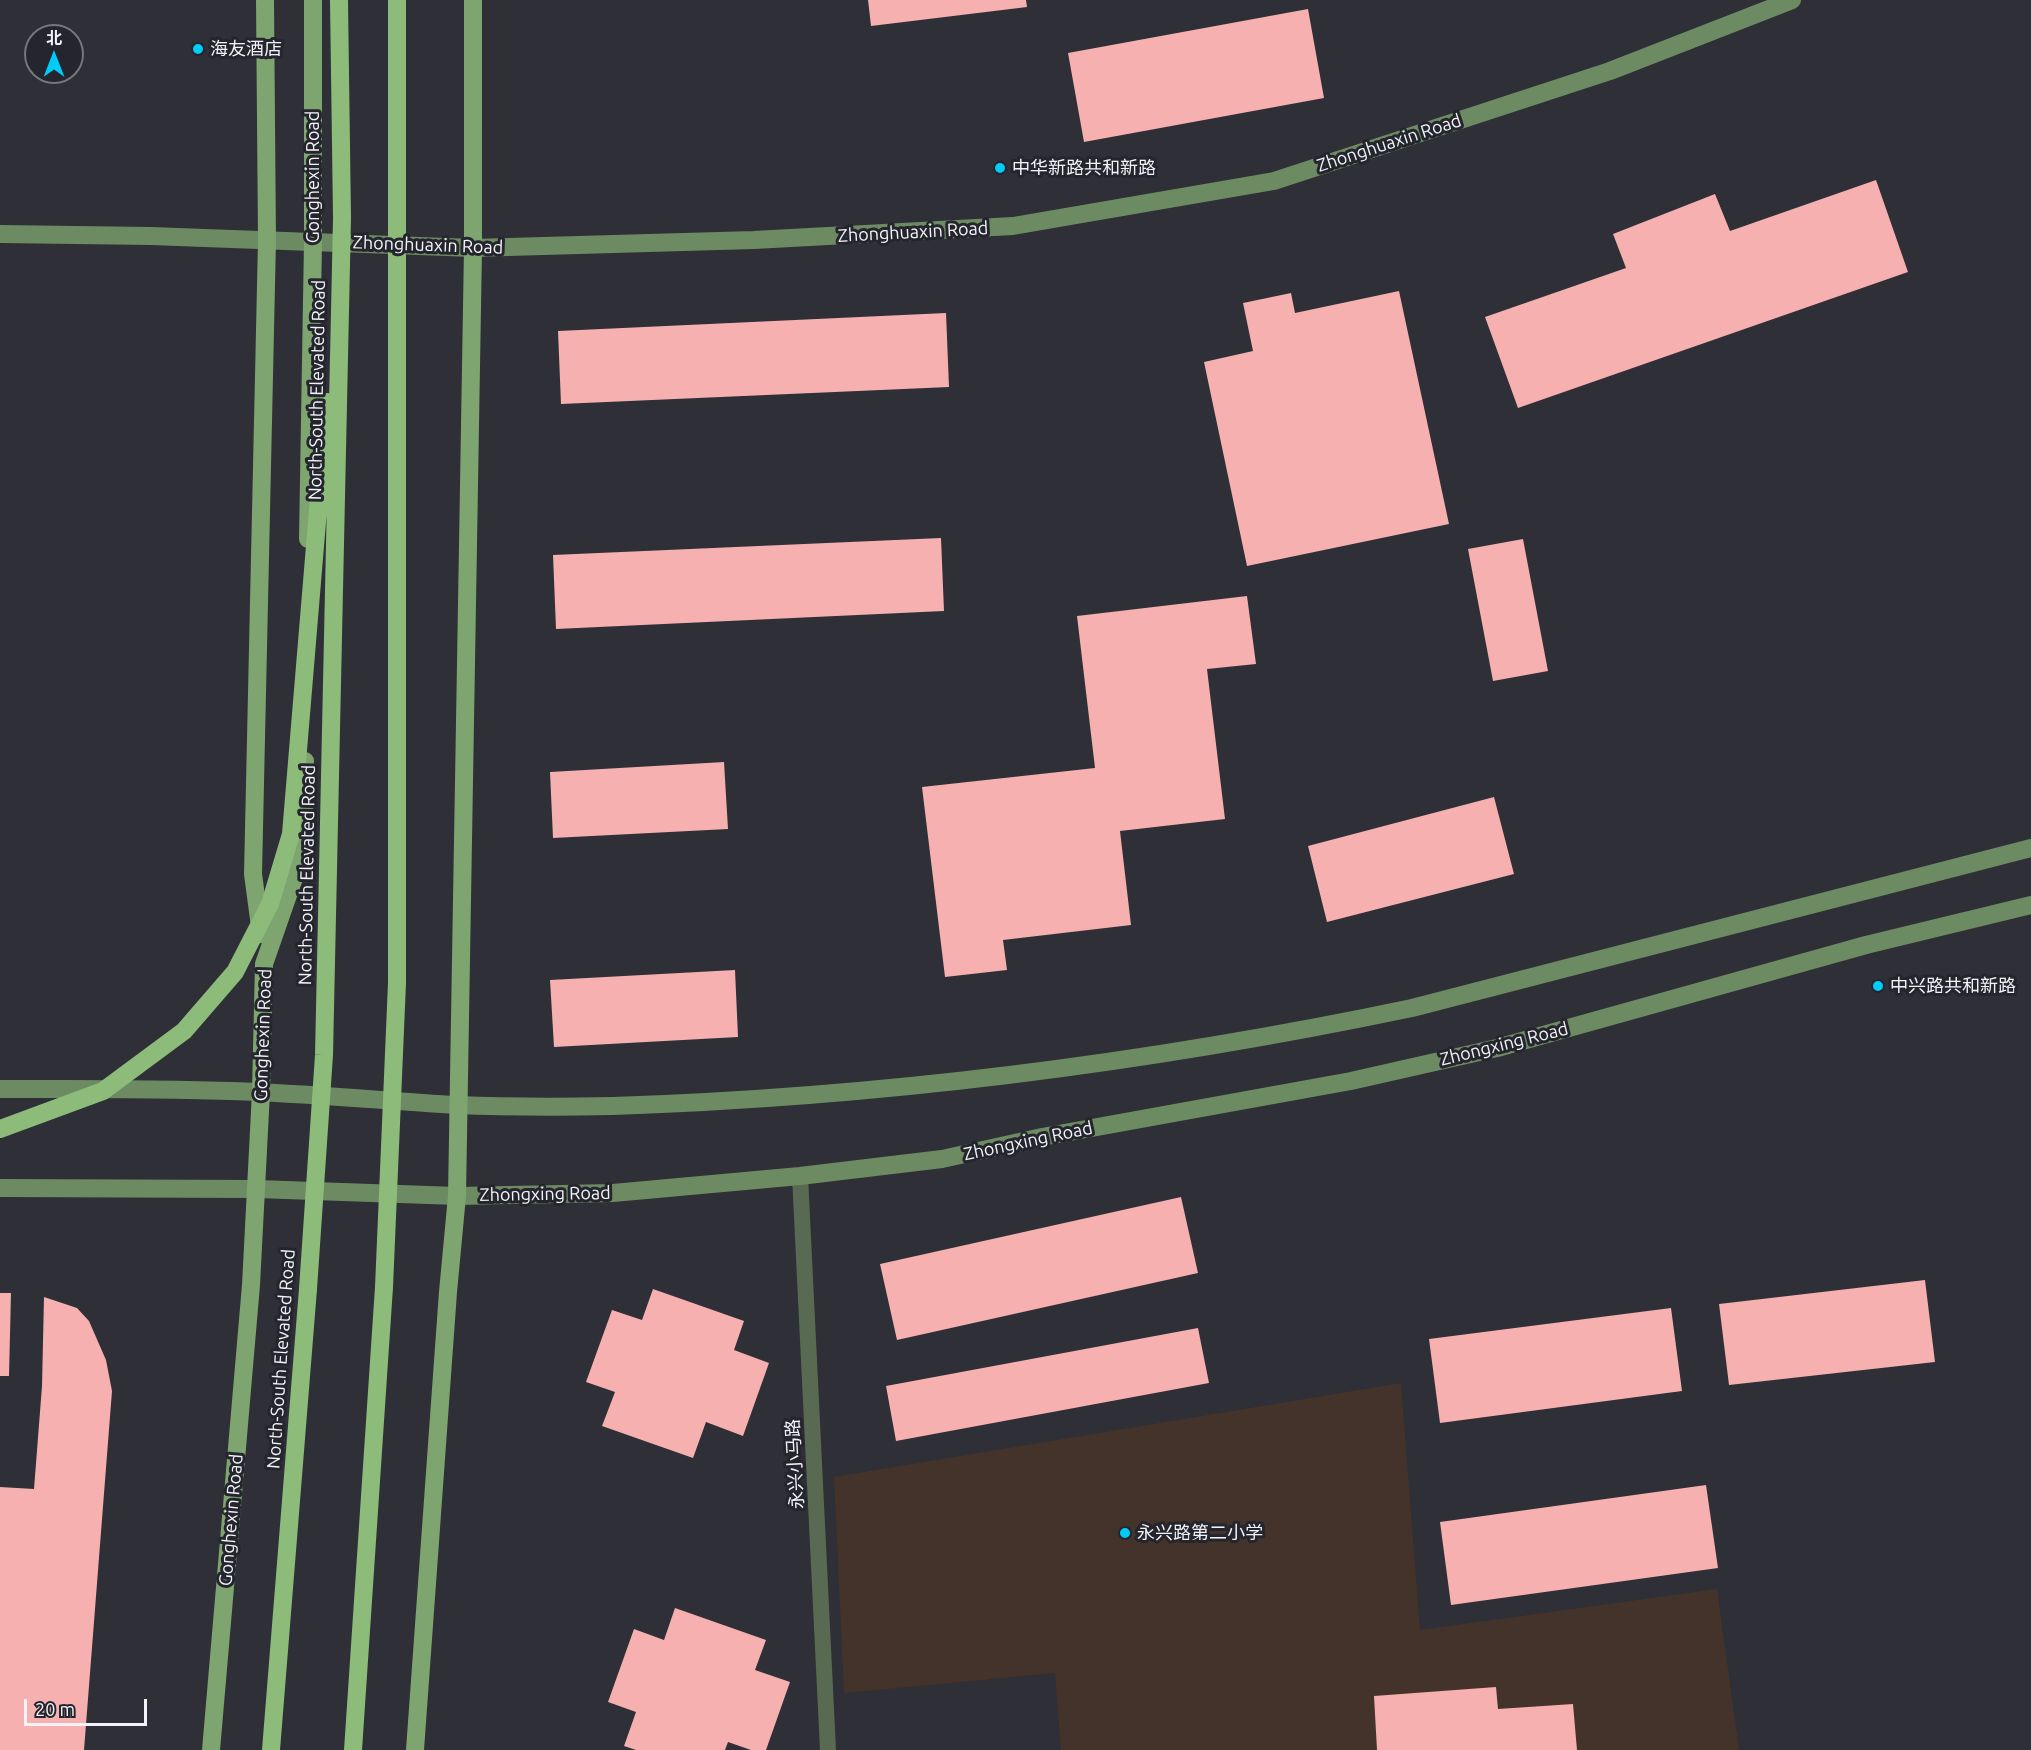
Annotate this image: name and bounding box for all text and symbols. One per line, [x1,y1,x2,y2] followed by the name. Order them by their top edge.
[24,24,84,84] north arrow
[46,29,62,47] text: 北
[210,38,282,60] place label: 海友酒店
[191,42,205,56] marker: 海友酒店
[1314,109,1464,177] street label: Zhonghuaxin Road
[302,111,324,243] street label: Gonghexin Road
[1012,157,1156,179] place label: 中华新路共和新路
[993,161,1007,175] marker: 中华新路共和新路
[837,217,989,247] street label: Zhonghuaxin Road
[352,232,504,258] street label: Zhonghuaxin Road
[304,280,330,500] street label: North-South Elevated Road
[294,765,320,985] street label: North-South Elevated Road
[250,968,276,1102] street label: Gonghexin Road
[1890,975,2016,997] place label: 中兴路共和新路
[1871,979,1885,993] marker: 中兴路共和新路
[1438,1018,1570,1070] street label: Zhongxing Road
[962,1117,1094,1165] street label: Zhongxing Road
[479,1182,611,1206] street label: Zhongxing Road
[263,1248,299,1470] street label: North-South Elevated Road
[782,1418,808,1510] street label: 永兴小马路
[214,1453,248,1587] street label: Gonghexin Road
[1137,1522,1263,1544] place label: 永兴路第二小学
[1118,1526,1132,1540] marker: 永兴路第二小学
[27,1687,150,1725] scale bar
[35,1699,75,1719] text: 20 m

